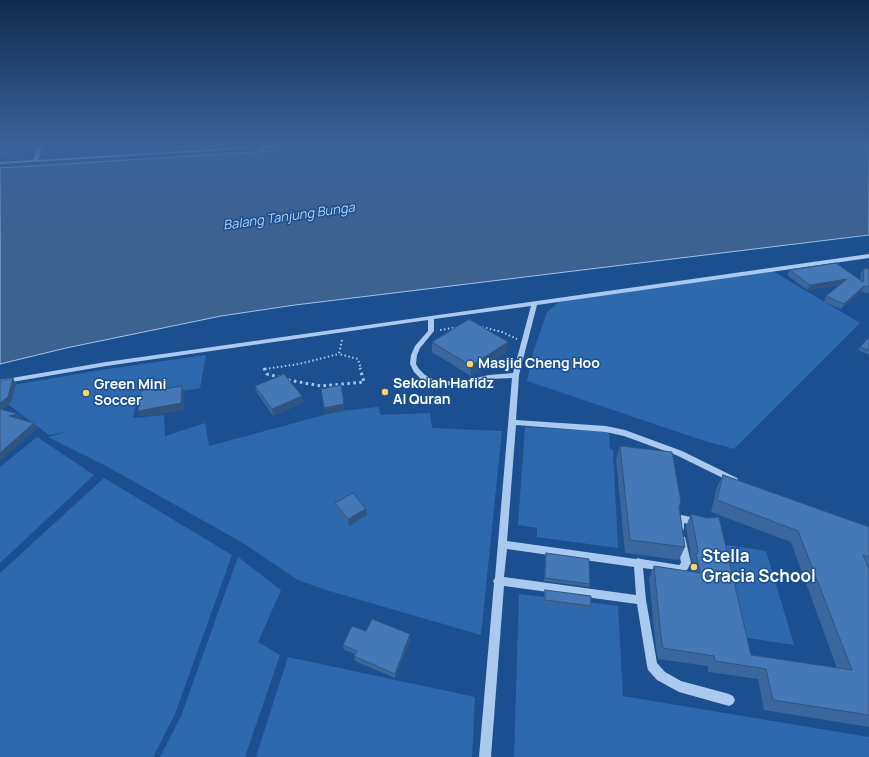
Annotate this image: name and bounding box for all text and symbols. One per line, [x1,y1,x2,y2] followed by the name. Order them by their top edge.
[222,200,356,234] water label: Balang Tanjung Bunga
[478,356,600,372] place label: Masjid Cheng Hoo
[465,359,475,369] marker: Masjid Cheng Hoo
[393,376,494,408] place label: Sekolah Hafidz Al Quran
[94,377,166,410] place label: Green Mini Soccer
[380,387,390,397] marker: Sekolah Hafidz Al Quran
[81,388,91,398] marker: Green Mini Soccer
[702,547,816,587] place label: Stella Gracia School
[689,562,699,572] marker: Stella Gracia School

